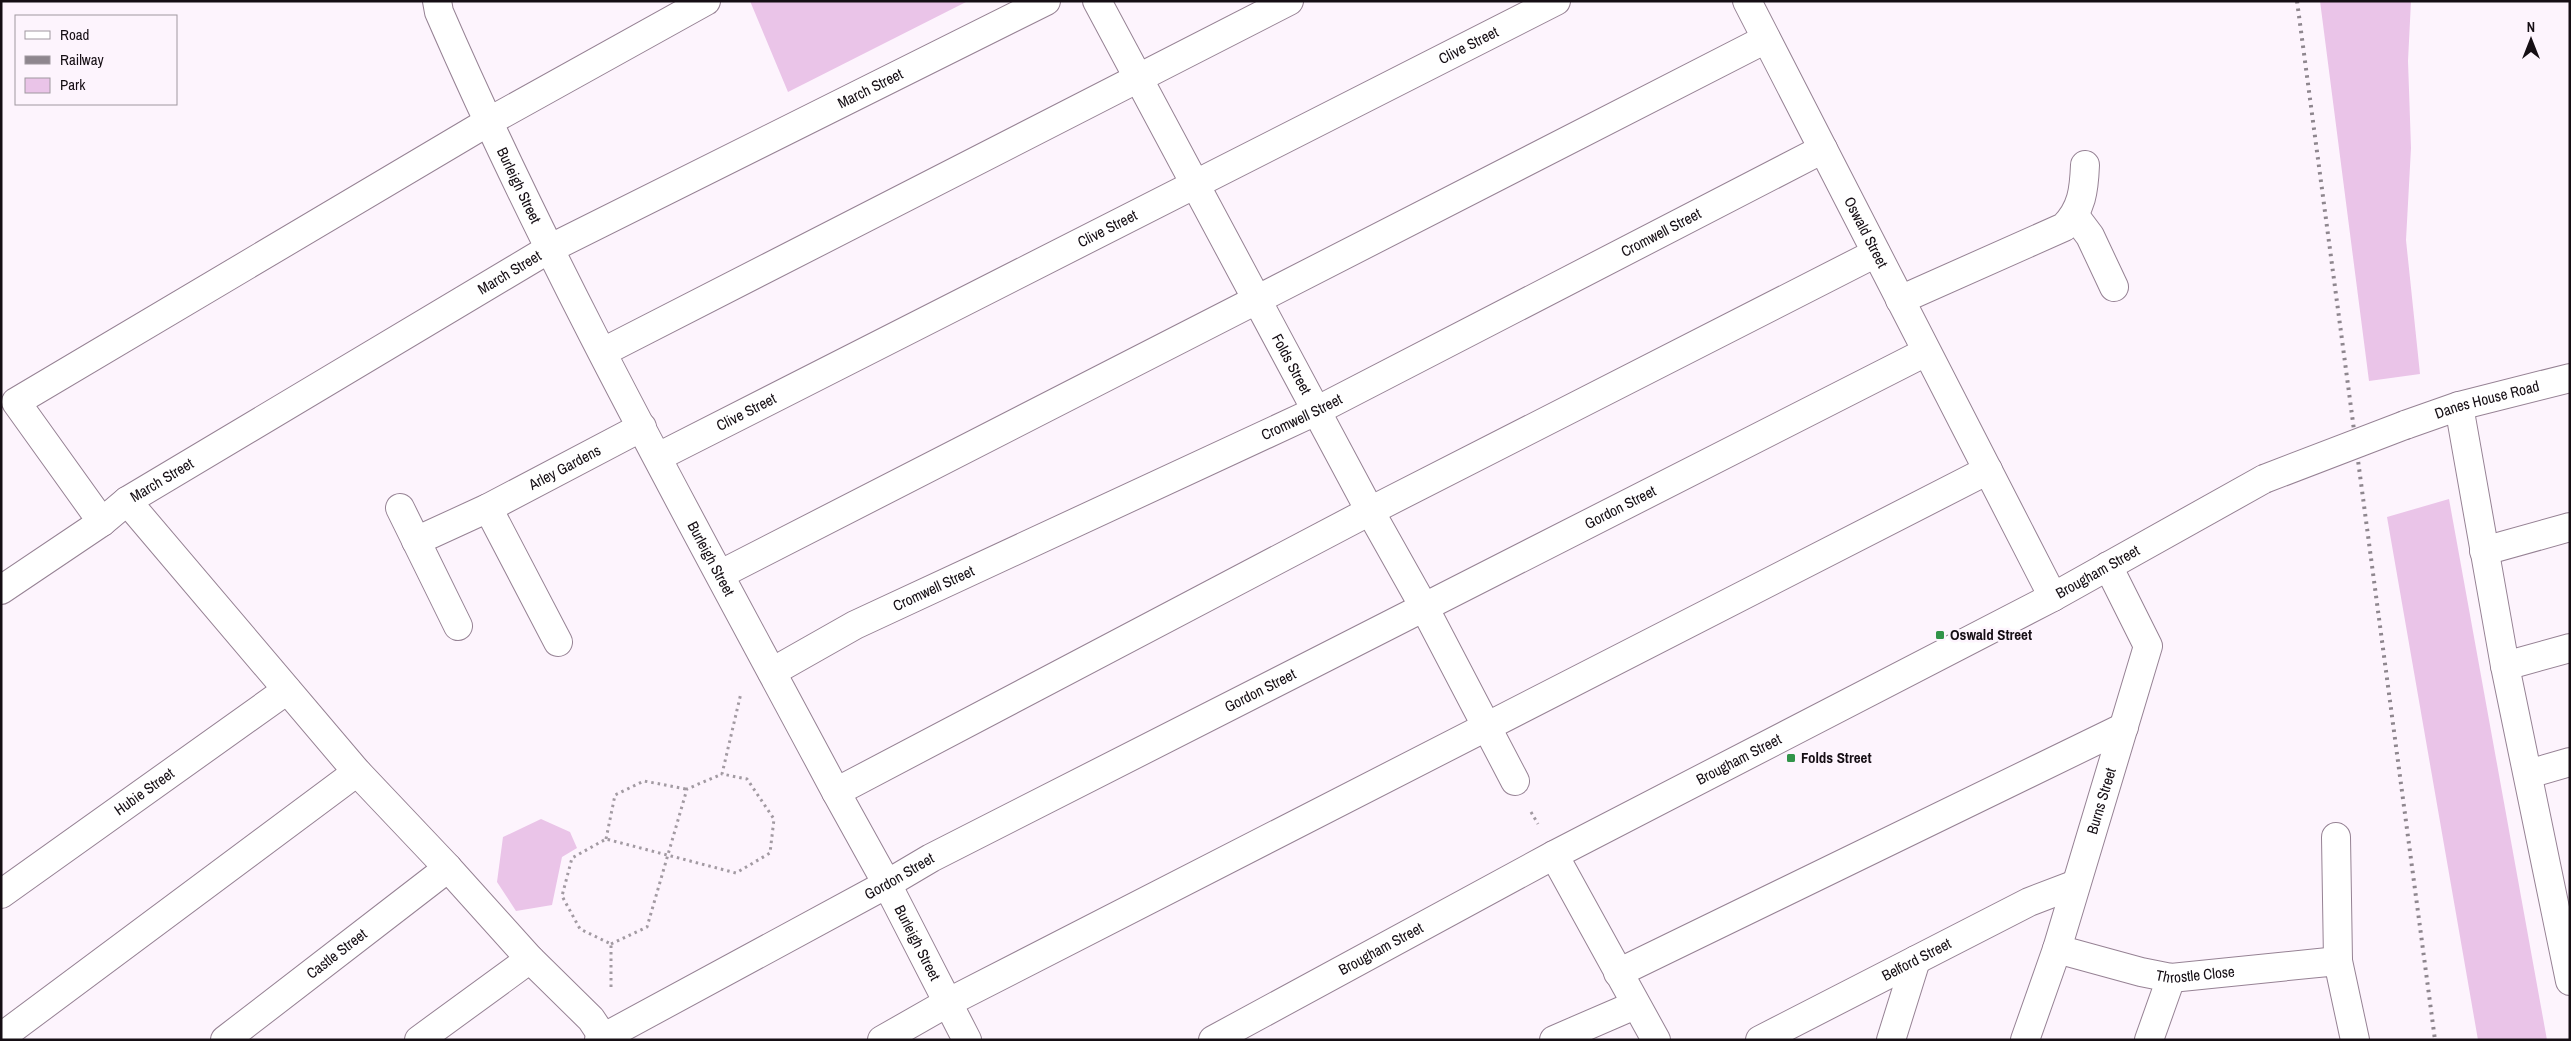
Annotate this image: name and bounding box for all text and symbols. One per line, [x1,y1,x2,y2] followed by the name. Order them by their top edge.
[15,15,178,105] legend
[2506,15,2556,65] north arrow
[2527,18,2535,36] text: N
[1435,21,1502,69] street label: Clive Street
[60,24,89,45] text: Road
[60,49,105,70] text: Railway
[834,63,907,113] street label: March Street
[60,74,86,95] text: Park
[492,144,547,227] street label: Burleigh Street
[1839,193,1893,272] street label: Oswald Street
[1617,203,1705,262] street label: Cromwell Street
[1074,204,1141,252] street label: Clive Street
[474,245,545,299] street label: March Street
[1267,330,1317,398] street label: Folds Street
[2432,375,2541,424] street label: Danes House Road
[713,388,780,436] street label: Clive Street
[1257,388,1346,445] street label: Cromwell Street
[524,440,604,495] street label: Arley Gardens
[126,452,198,507] street label: March Street
[1581,480,1660,534] street label: Gordon Street
[683,517,740,600] street label: Burleigh Street
[2052,539,2144,603] street label: Brougham Street
[889,560,978,616] street label: Cromwell Street
[1950,624,2032,645] place label: Oswald Street
[1934,629,1946,641] marker: Oswald Street
[1221,663,1300,717] street label: Gordon Street
[1692,728,1785,790] street label: Brougham Street
[1801,747,1872,768] place label: Folds Street
[1785,752,1797,764] marker: Folds Street
[110,762,179,820] street label: Hubie Street
[2081,764,2121,837] street label: Burns Street
[860,847,938,904] street label: Gordon Street
[890,901,946,984] street label: Burleigh Street
[1335,917,1427,980] street label: Brougham Street
[302,923,371,984] street label: Castle Street
[1878,932,1955,986] street label: Belford Street
[2154,961,2236,988] street label: Throstle Close

